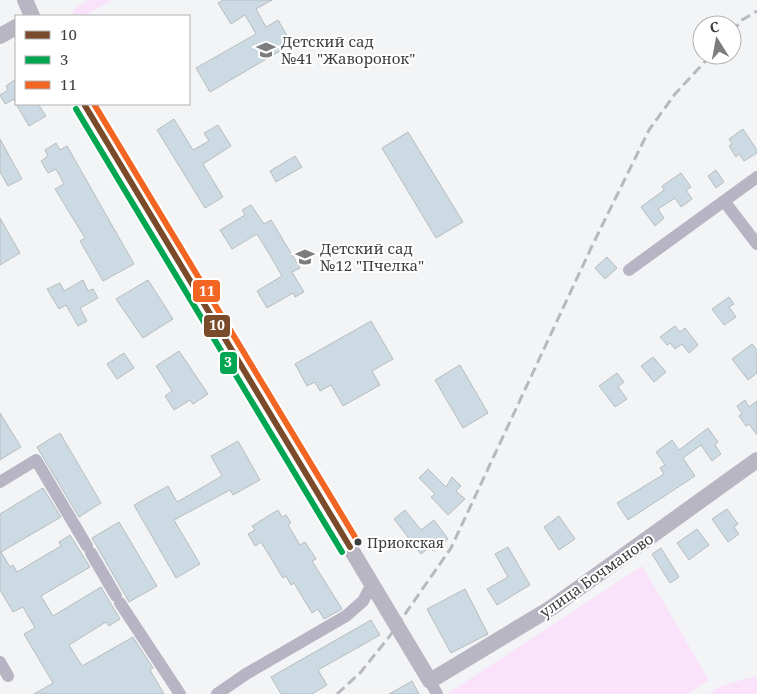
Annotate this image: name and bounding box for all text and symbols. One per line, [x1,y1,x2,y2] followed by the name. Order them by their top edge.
[15,15,190,105] legend
[692,15,742,65] north arrow
[708,17,721,37] text: С
[60,24,77,44] text: 10
[281,31,415,68] place label: Детский сад №41 "Жаворонок"
[255,39,277,61] school or university icon: Детский сад №41 "Жаворонок"
[60,49,68,69] text: 3
[60,74,77,94] text: 11
[320,238,424,275] place label: Детский сад №12 "Пчелка"
[294,246,316,268] school or university icon: Детский сад №12 "Пчелка"
[192,279,221,303] line badge: 11
[199,281,215,300] text: 11
[203,314,231,338] line badge: 10
[209,315,225,334] text: 10
[219,351,238,375] line badge: 3
[224,352,232,371] text: 3
[535,528,657,622] street label: улица Бочманово
[367,533,444,552] place label: Приокская
[353,537,363,547] marker: Приокская

